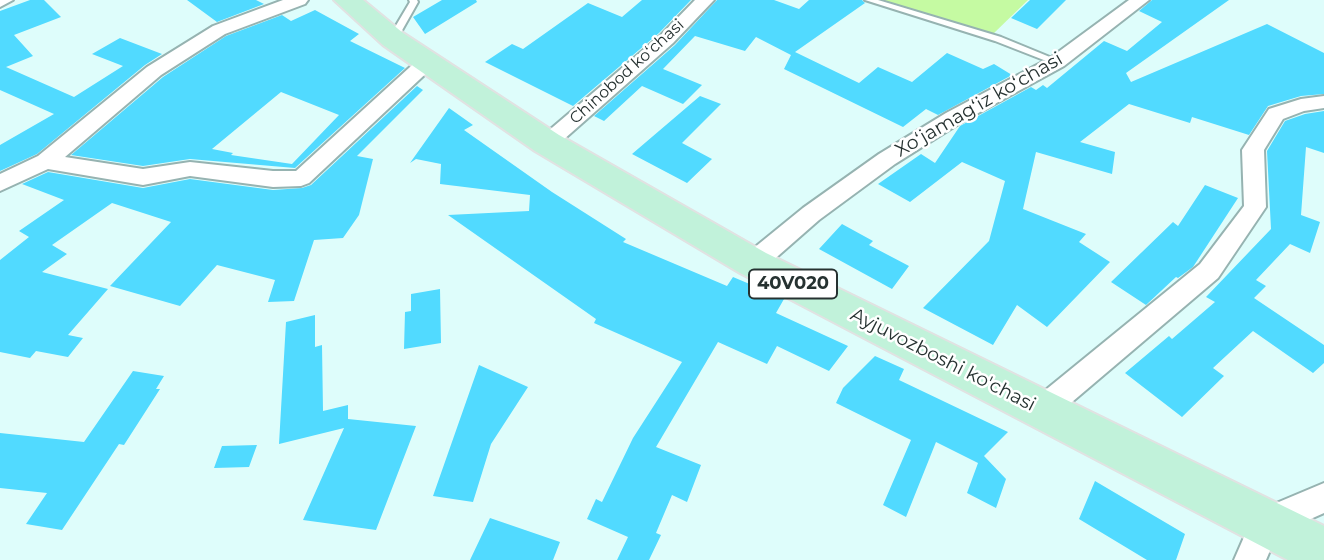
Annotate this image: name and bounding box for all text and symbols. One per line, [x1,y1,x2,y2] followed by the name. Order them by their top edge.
[566,16,688,128] street label: Chinobod koʻchasi
[891,48,1067,162] street label: Xoʻjamagʻiz koʻchasi
[749,270,837,298] road number: 40V020
[847,303,1039,417] street label: Ayjuvozboshi ko'chasi

